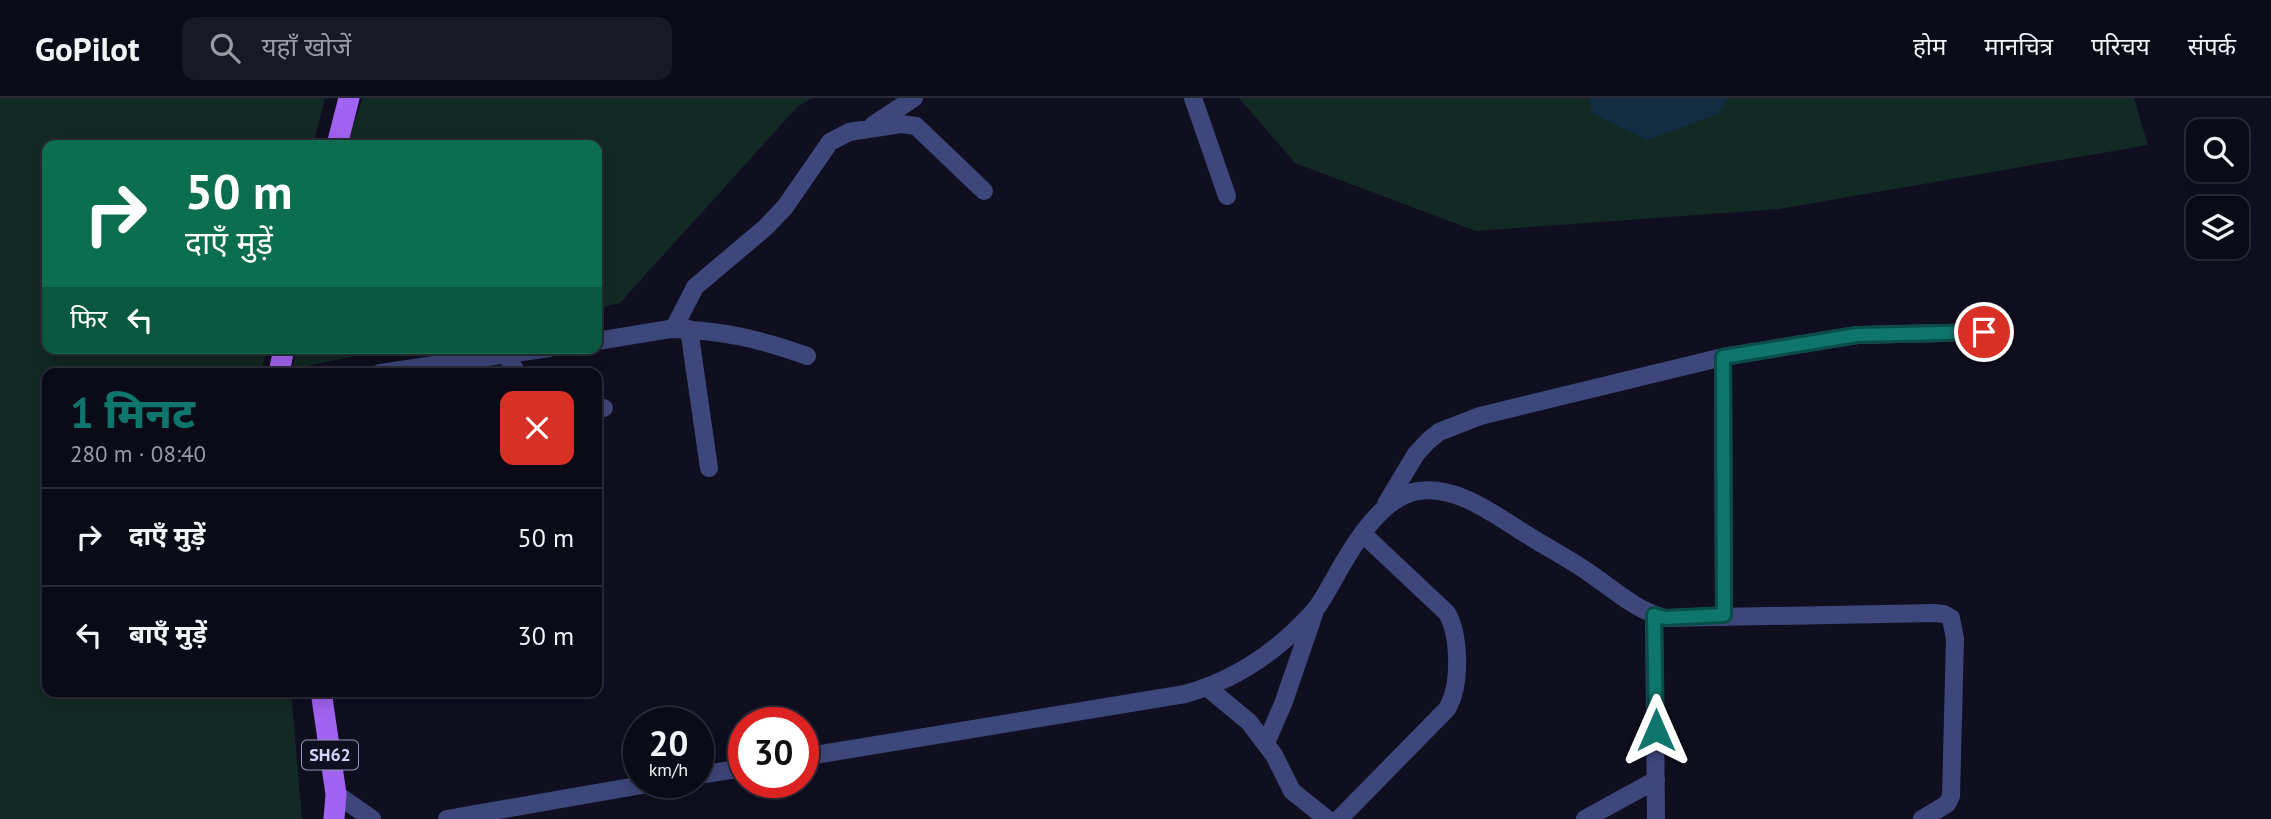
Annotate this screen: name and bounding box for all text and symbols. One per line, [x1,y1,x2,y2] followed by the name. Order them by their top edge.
[182,17,672,80] search box
[35,27,140,70] text: GoPilot
[206,29,244,67] icon: search
[262,30,351,63] text: यहाँ खोजें
[1913,31,1946,62] text: होम
[1984,31,2053,62] text: मानचित्र
[2091,31,2150,62] text: परिचय
[2188,31,2236,62] text: संपर्क
[2186,119,2249,259] map controls
[2186,119,2249,182] button: search
[185,159,292,223] text: 50 m
[70,168,161,259] icon: right
[2186,196,2249,259] button: layers
[185,221,273,263] text: दाएँ मुड़ें
[121,301,159,339] icon: left
[70,302,107,335] text: फिर
[1954,302,2014,362] pin
[1965,313,2003,351] icon: arrive
[70,385,195,440] text: 1 मिनट
[500,391,574,465] button: close
[70,439,206,468] text: 280 m · 08:40
[70,518,108,556] icon: right
[129,519,205,552] text: दाएँ मुड़ें
[518,521,574,554] text: 50 m
[70,616,108,654] icon: left
[129,617,207,650] text: बाएँ मुड़ें
[518,619,574,652] text: 30 m
[1619,693,1693,767] position arrow
[728,707,819,798] speed limit sign: 30
[649,720,688,766] text: 20
[302,740,358,770] road number: SH62
[649,758,688,781] text: km/h

